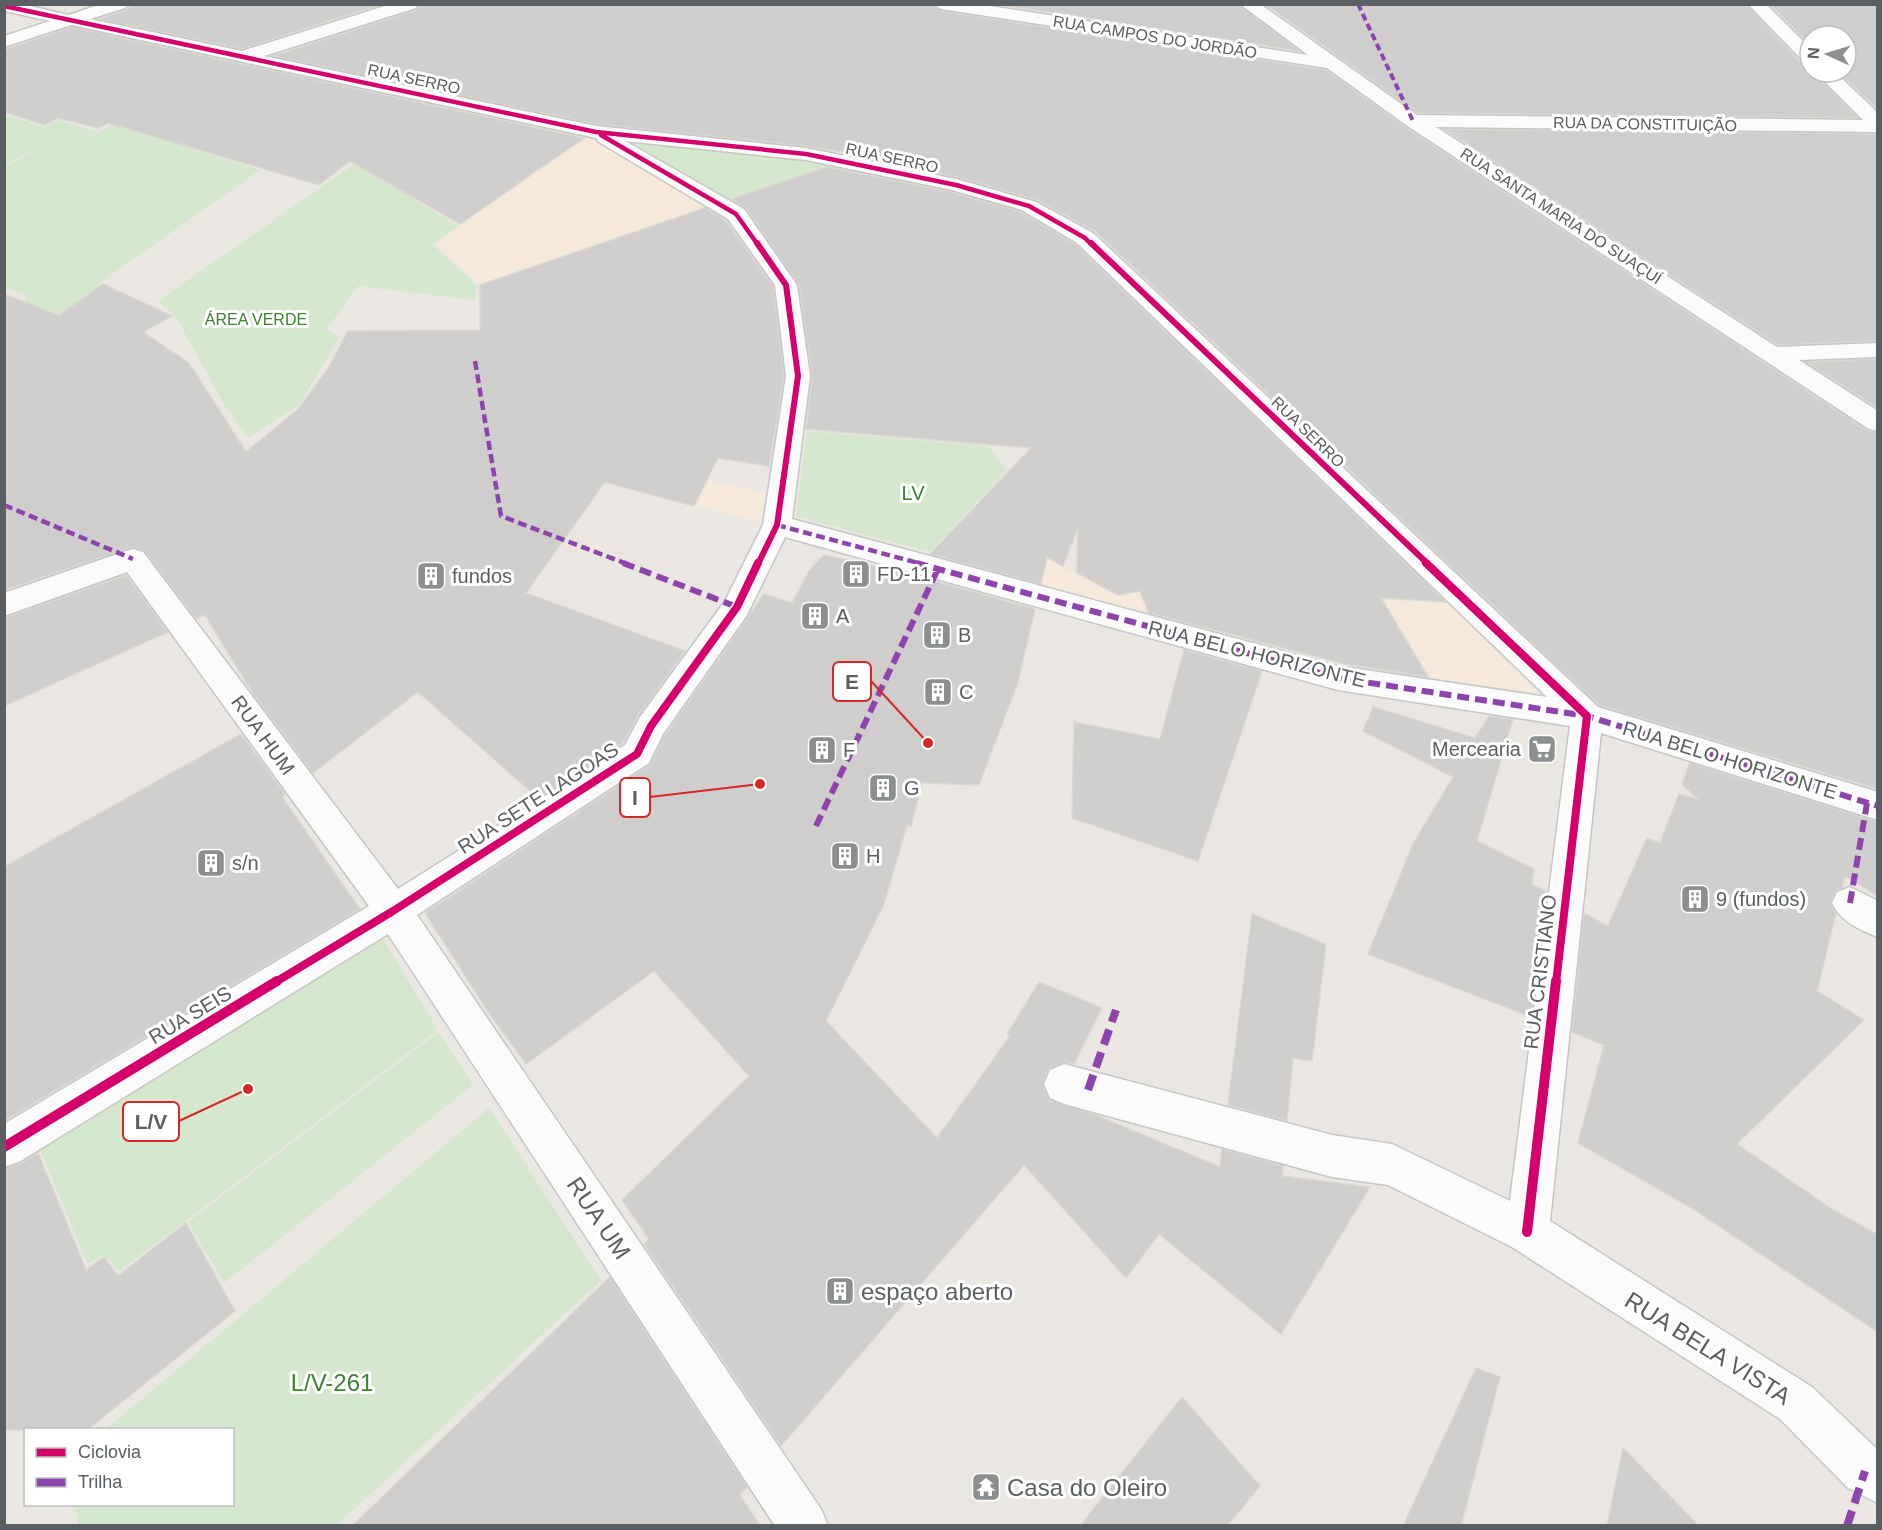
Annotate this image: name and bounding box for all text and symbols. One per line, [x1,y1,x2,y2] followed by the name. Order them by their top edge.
[1052,10,1258,62] street label: RUA CAMPOS DO JORDÃO
[1798,24,1858,84] north arrow
[1805,47,1822,59] text: N
[366,61,462,97] street label: RUA SERRO
[1553,112,1737,134] street label: RUA DA CONSTITUIÇÃO
[844,140,940,176] street label: RUA SERRO
[1457,144,1666,288] street label: RUA SANTA MARIA DO SUAÇUÍ
[205,310,307,328] park label: ÁREA VERDE
[1268,393,1348,471] street label: RUA SERRO
[902,482,925,504] park label: LV
[840,558,872,590] building icon: FD-11
[415,560,447,592] building icon: fundos
[877,563,931,585] place label: FD-11
[452,565,512,587] place label: fundos
[799,600,831,632] building icon: A
[836,605,850,627] place label: A
[1146,616,1368,692] street label: RUA BELO HORIZONTE
[921,619,953,651] building icon: B
[958,624,971,646] place label: B
[833,662,871,701] callout: E
[845,670,859,693] text: E
[922,676,954,708] building icon: C
[959,681,973,703] place label: C
[227,691,299,779] street label: RUA HUM
[1620,717,1840,803] street label: RUA BELO HORIZONTE
[1526,733,1558,765] supermarket icon: Mercearia
[806,734,838,766] building icon: F
[454,738,622,858] street label: RUA SETE LAGOAS
[1432,738,1522,760] place label: Mercearia
[843,739,855,761] place label: F
[867,772,899,804] building icon: G
[904,777,920,799] place label: G
[620,778,650,817] callout: I
[632,786,638,809] text: I
[829,840,861,872] building icon: H
[866,845,880,867] place label: H
[195,847,227,879] building icon: s/n
[232,852,259,874] place label: s/n
[1679,883,1711,915] building icon: 9 (fundos)
[1716,888,1806,910] place label: 9 (fundos)
[1520,893,1560,1051] street label: RUA CRISTIANO
[145,982,235,1048] street label: RUA SEIS
[123,1102,179,1141] callout: L/V
[135,1110,167,1133] text: L/V
[562,1172,636,1264] street label: RUA UM
[824,1275,856,1307] building icon: espaço aberto
[861,1278,1013,1305] place label: espaço aberto
[1620,1286,1796,1410] street label: RUA BELA VISTA
[291,1369,373,1396] park label: L/V-261
[24,1428,234,1506] legend
[78,1442,142,1462] text: Ciclovia
[970,1471,1002,1503] temple icon: Casa do Oleiro
[78,1472,123,1492] text: Trilha
[1007,1474,1167,1501] place label: Casa do Oleiro

